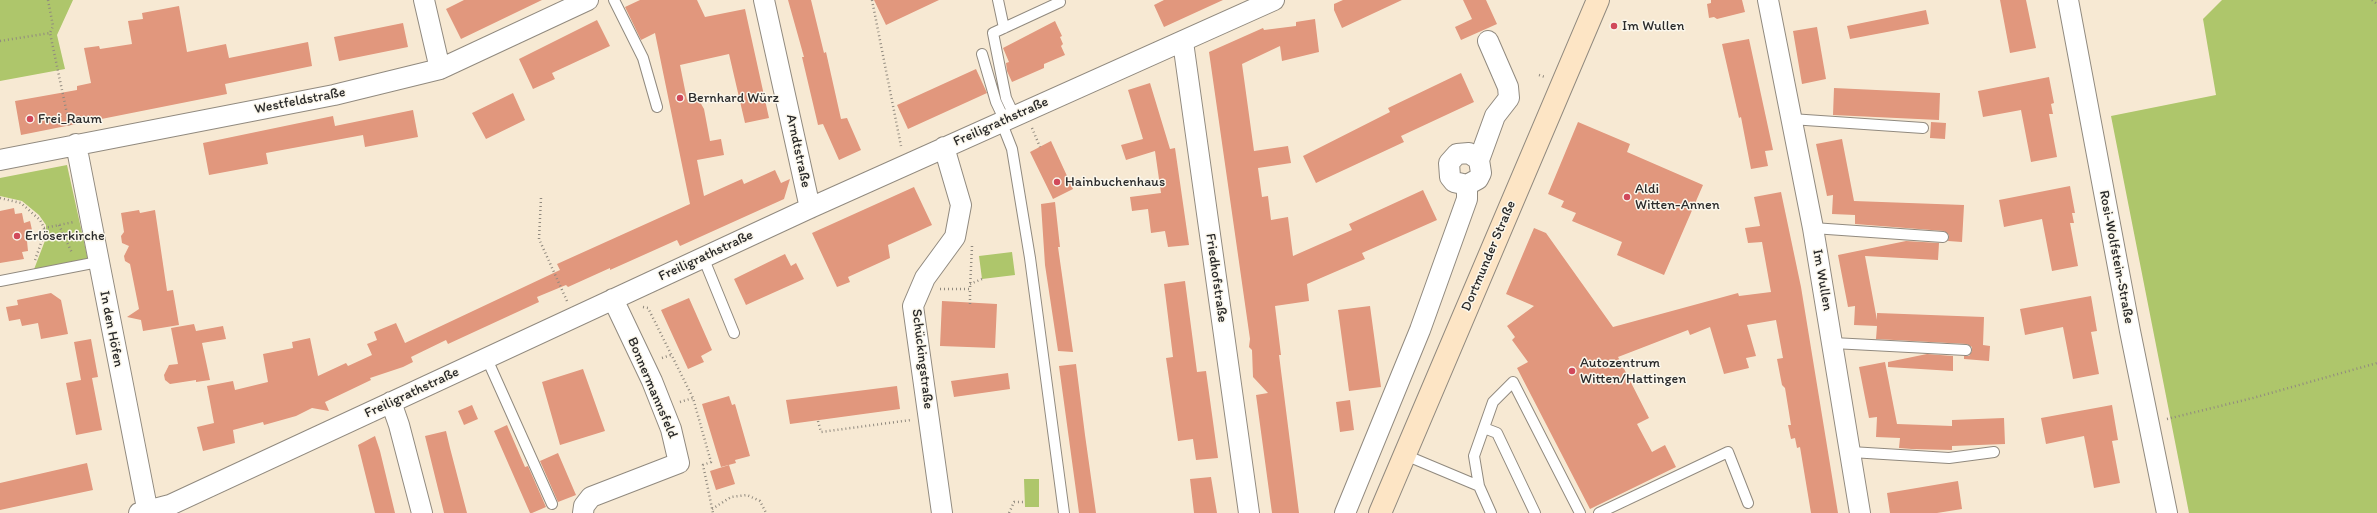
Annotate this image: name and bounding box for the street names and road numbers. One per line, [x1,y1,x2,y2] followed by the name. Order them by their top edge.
[253,84,347,118] street label: Westfeldstraße
[951,94,1051,150] street label: Freiligrathstraße
[782,113,814,189] street label: Arndtstraße
[2095,189,2137,325] street label: Rosi-Wolfstein-Straße
[1458,198,1520,314] street label: Dortmunder Straße
[656,227,756,285] street label: Freiligrathstraße
[1201,232,1231,324] street label: Friedhofstraße
[1808,248,1836,312] street label: Im Wullen
[95,290,127,368] street label: In den Höfen
[908,308,936,410] street label: Schückingstraße
[623,335,681,441] street label: Bonnermannsfeld
[362,364,462,422] street label: Freiligrathstraße

